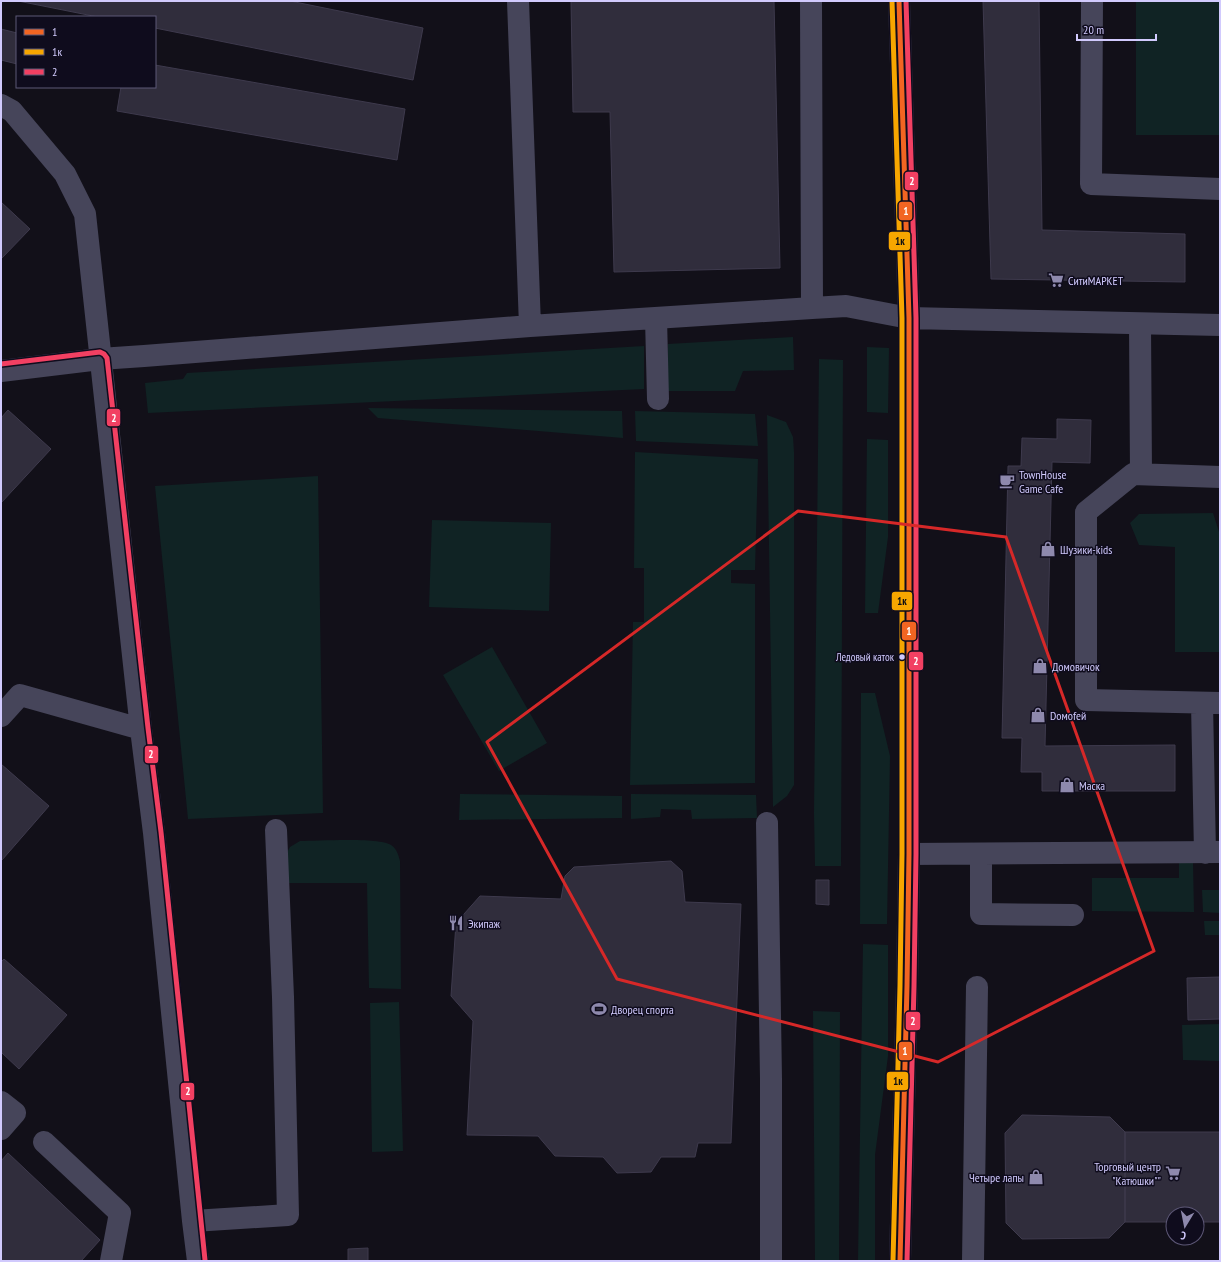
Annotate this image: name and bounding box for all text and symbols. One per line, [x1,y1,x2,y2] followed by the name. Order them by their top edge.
[16,16,156,88] legend
[1077,16,1156,42] scale bar
[1083,22,1104,37] text: 20 m
[52,24,57,39] text: 1
[52,44,62,59] text: 1к
[52,64,57,79] text: 2
[904,171,919,191] line badge: 2
[909,174,915,188] text: 2
[898,201,913,221] line badge: 1
[903,204,909,218] text: 1
[888,231,911,251] line badge: 1к
[895,234,905,248] text: 1к
[1047,271,1065,289] supermarket icon: СитиМАРКЕТ
[1068,273,1124,288] place label: СитиМАРКЕТ
[106,408,121,427] line badge: 2
[111,411,117,425] text: 2
[1019,467,1066,496] place label: TownHouse Game Cafe
[998,472,1016,490] cafe icon: TownHouse Game Cafe
[1039,540,1057,558] shop icon: Шузики-kids
[1060,542,1112,557] place label: Шузики-kids
[891,591,913,611] line badge: 1к
[897,594,907,608] text: 1к
[901,621,917,641] line badge: 1
[906,624,912,638] text: 1
[835,650,895,664] place label: Ледовый каток
[908,651,924,671] line badge: 2
[897,652,907,662] marker: Ледовый каток
[913,654,919,668] text: 2
[1031,657,1049,675] shop icon: Домовичок
[1052,659,1100,674] place label: Домовичок
[1029,706,1047,724] shop icon: Dомоfей
[1050,708,1086,723] place label: Dомоfей
[144,745,159,764] line badge: 2
[148,747,154,761] text: 2
[1058,776,1076,794] shop icon: Маска
[1079,778,1105,793] place label: Маска
[447,914,465,932] restaurant icon: Экипаж
[468,916,500,931] place label: Экипаж
[590,1000,608,1018] sports icon: Дворец спорта
[611,1002,674,1017] place label: Дворец спорта
[905,1011,921,1031] line badge: 2
[910,1014,916,1028] text: 2
[898,1041,913,1061] line badge: 1
[902,1044,908,1058] text: 1
[886,1071,909,1091] line badge: 1к
[893,1074,903,1088] text: 1к
[180,1082,195,1101] line badge: 2
[185,1084,191,1098] text: 2
[1094,1159,1161,1188] place label: Торговый центр "Катюшки""
[1164,1164,1182,1182] supermarket icon: Торговый центр "Катюшки""
[1027,1168,1045,1186] shop icon: Четыре лапы
[969,1170,1024,1185] place label: Четыре лапы
[1165,1206,1205,1246] north arrow
[1180,1229,1187,1243] text: С

